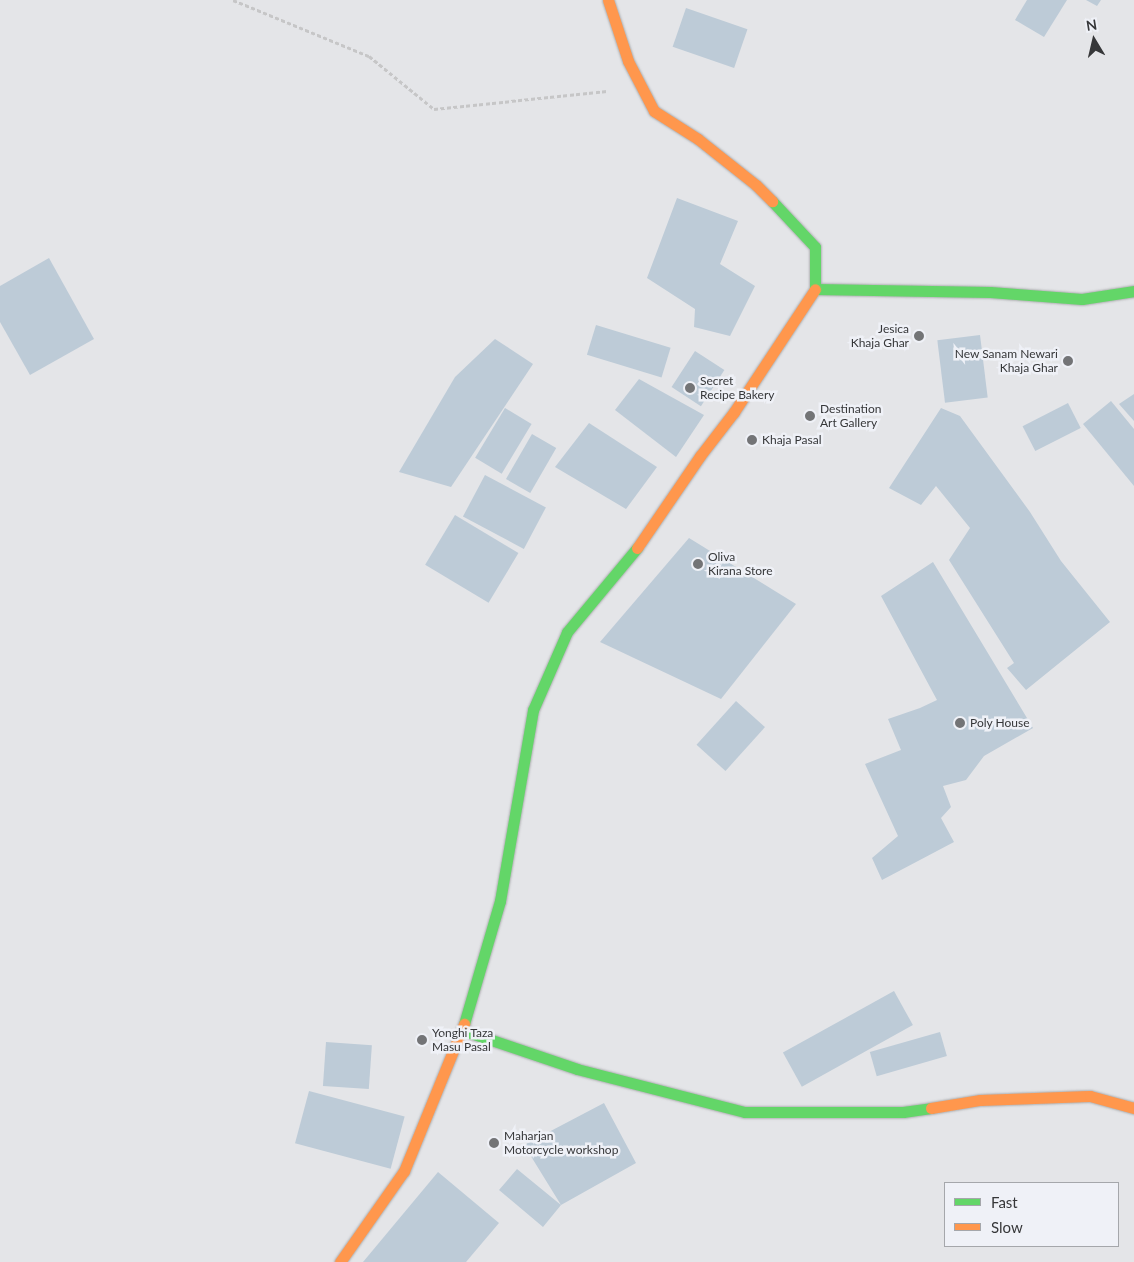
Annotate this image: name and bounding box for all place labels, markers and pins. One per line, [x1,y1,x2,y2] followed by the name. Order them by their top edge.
[851,322,909,350] place label: Jesica Khaja Ghar
[913,330,925,342] marker: Jesica Khaja Ghar
[954,347,1058,375] place label: New Sanam Newari Khaja Ghar
[1062,355,1074,367] marker: New Sanam Newari Khaja Ghar
[700,374,774,402] place label: Secret Recipe Bakery
[684,382,696,394] marker: Secret Recipe Bakery
[820,402,881,430] place label: Destination Art Gallery
[804,410,816,422] marker: Destination Art Gallery
[762,433,821,447] place label: Khaja Pasal
[746,434,758,446] marker: Khaja Pasal
[708,550,773,578] place label: Oliva Kirana Store
[692,558,704,570] marker: Oliva Kirana Store
[970,716,1030,730] place label: Poly House
[954,717,966,729] marker: Poly House
[432,1026,494,1054] place label: Yonghi Taza Masu Pasal
[416,1034,428,1046] marker: Yonghi Taza Masu Pasal
[504,1129,619,1157] place label: Maharjan Motorcycle workshop
[488,1137,500,1149] marker: Maharjan Motorcycle workshop

